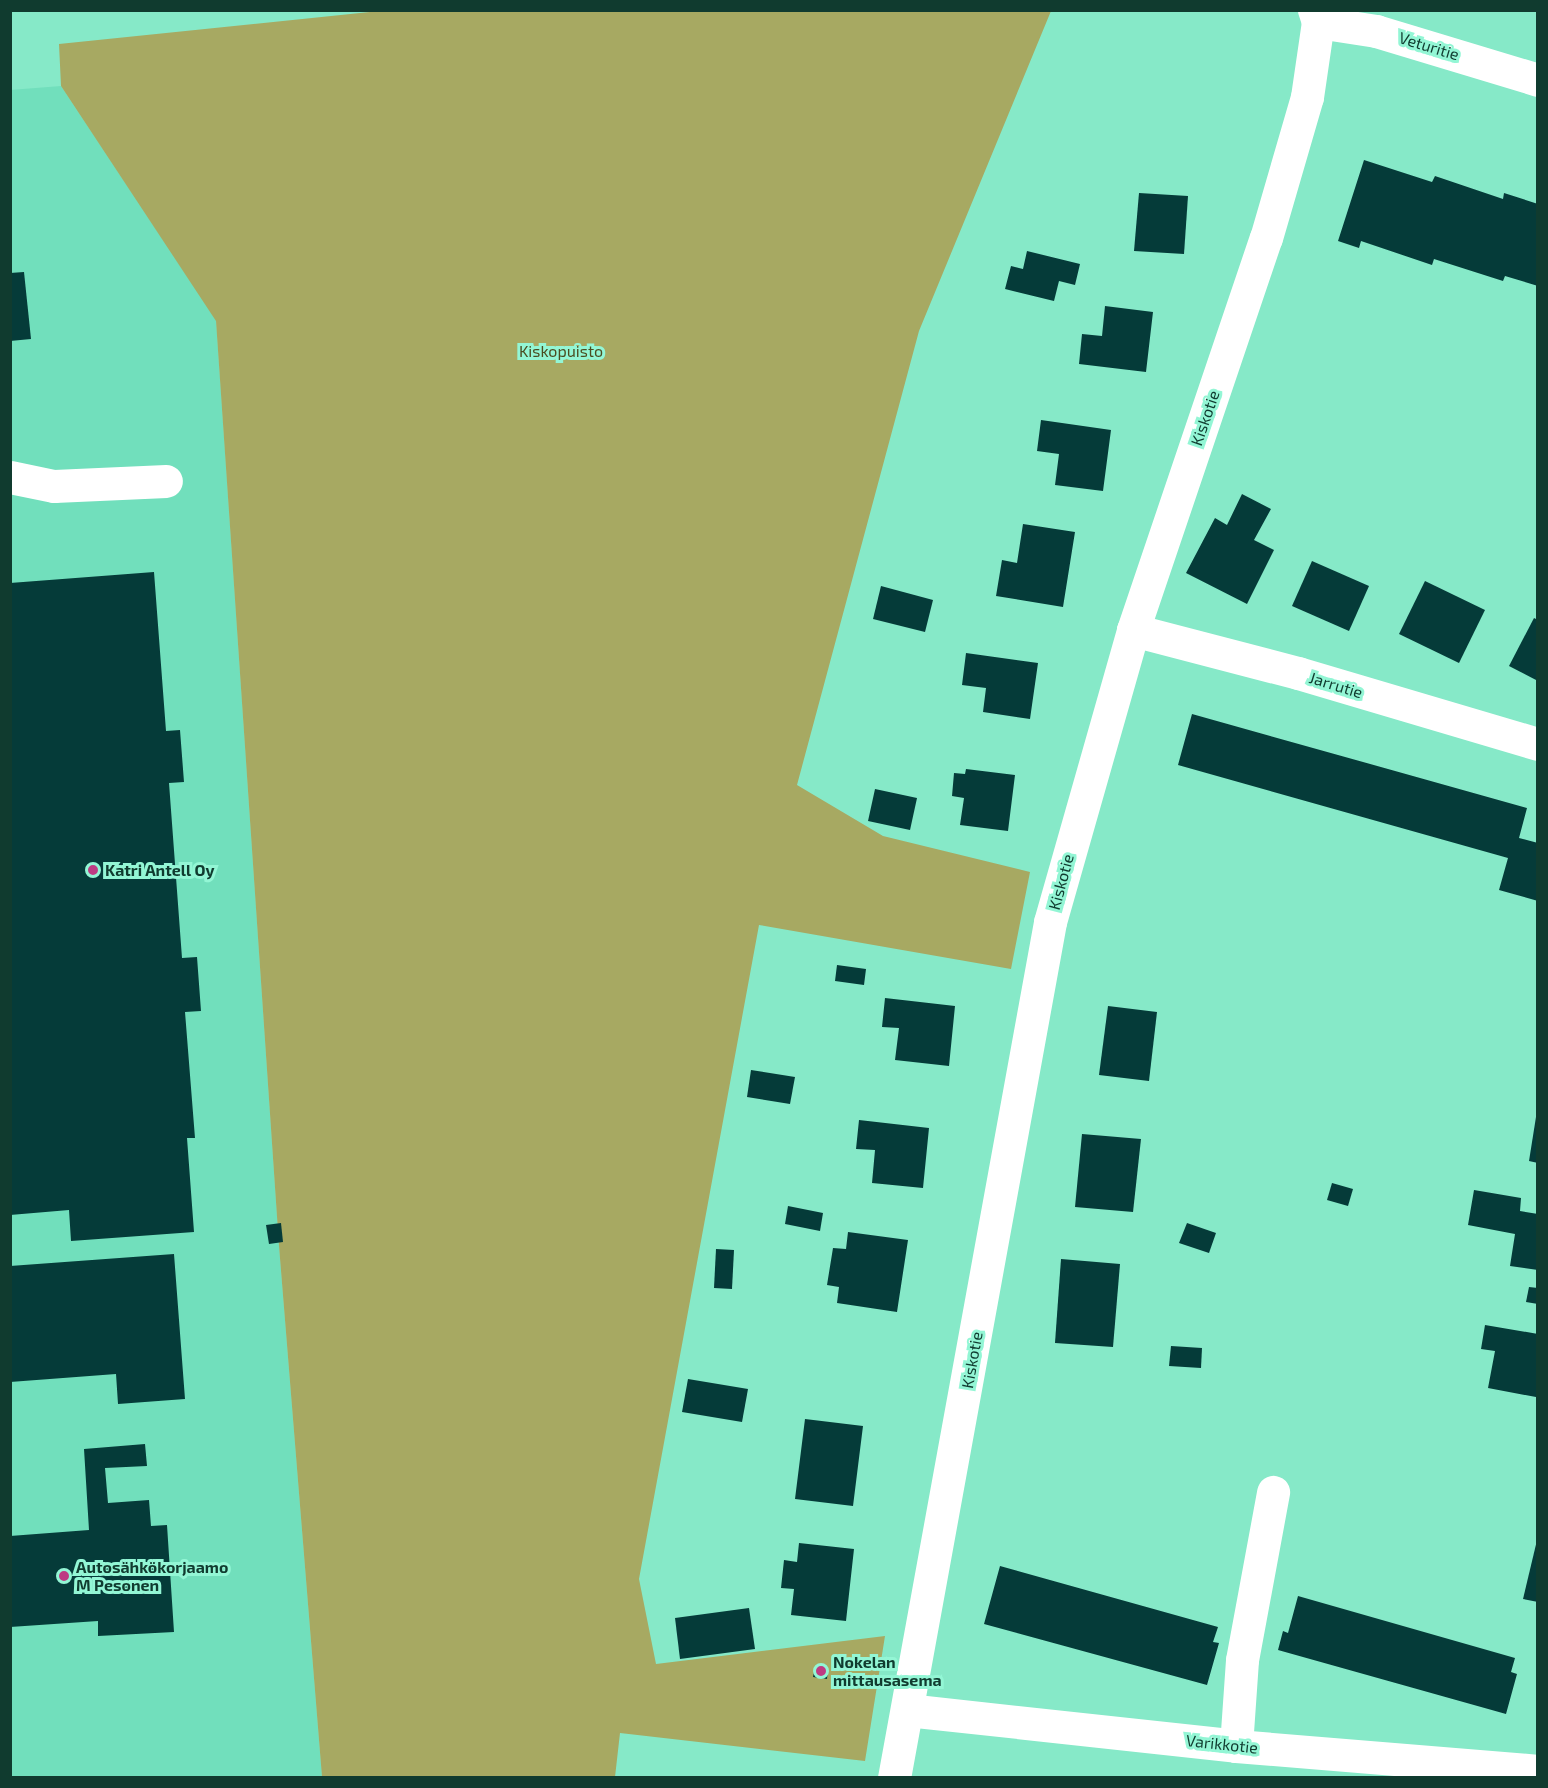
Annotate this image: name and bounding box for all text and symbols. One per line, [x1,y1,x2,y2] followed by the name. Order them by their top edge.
[1397,28,1461,64] street label: Veturitie
[519,341,603,361] park label: Kiskopuisto
[1187,388,1223,448] street label: Kiskotie
[1307,668,1365,702] street label: Jarrutie
[1044,852,1078,912] street label: Kiskotie
[105,860,215,880] place label: Katri Antell Oy
[86,863,100,877] marker: Katri Antell Oy
[958,1330,986,1390] street label: Kiskotie
[76,1557,228,1595] place label: Autosähkökorjaamo M Pesonen
[57,1569,71,1583] marker: Autosähkökorjaamo M Pesonen
[833,1652,942,1690] place label: Nokelan mittausasema
[814,1664,828,1678] marker: Nokelan mittausasema
[1185,1731,1259,1757] street label: Varikkotie

